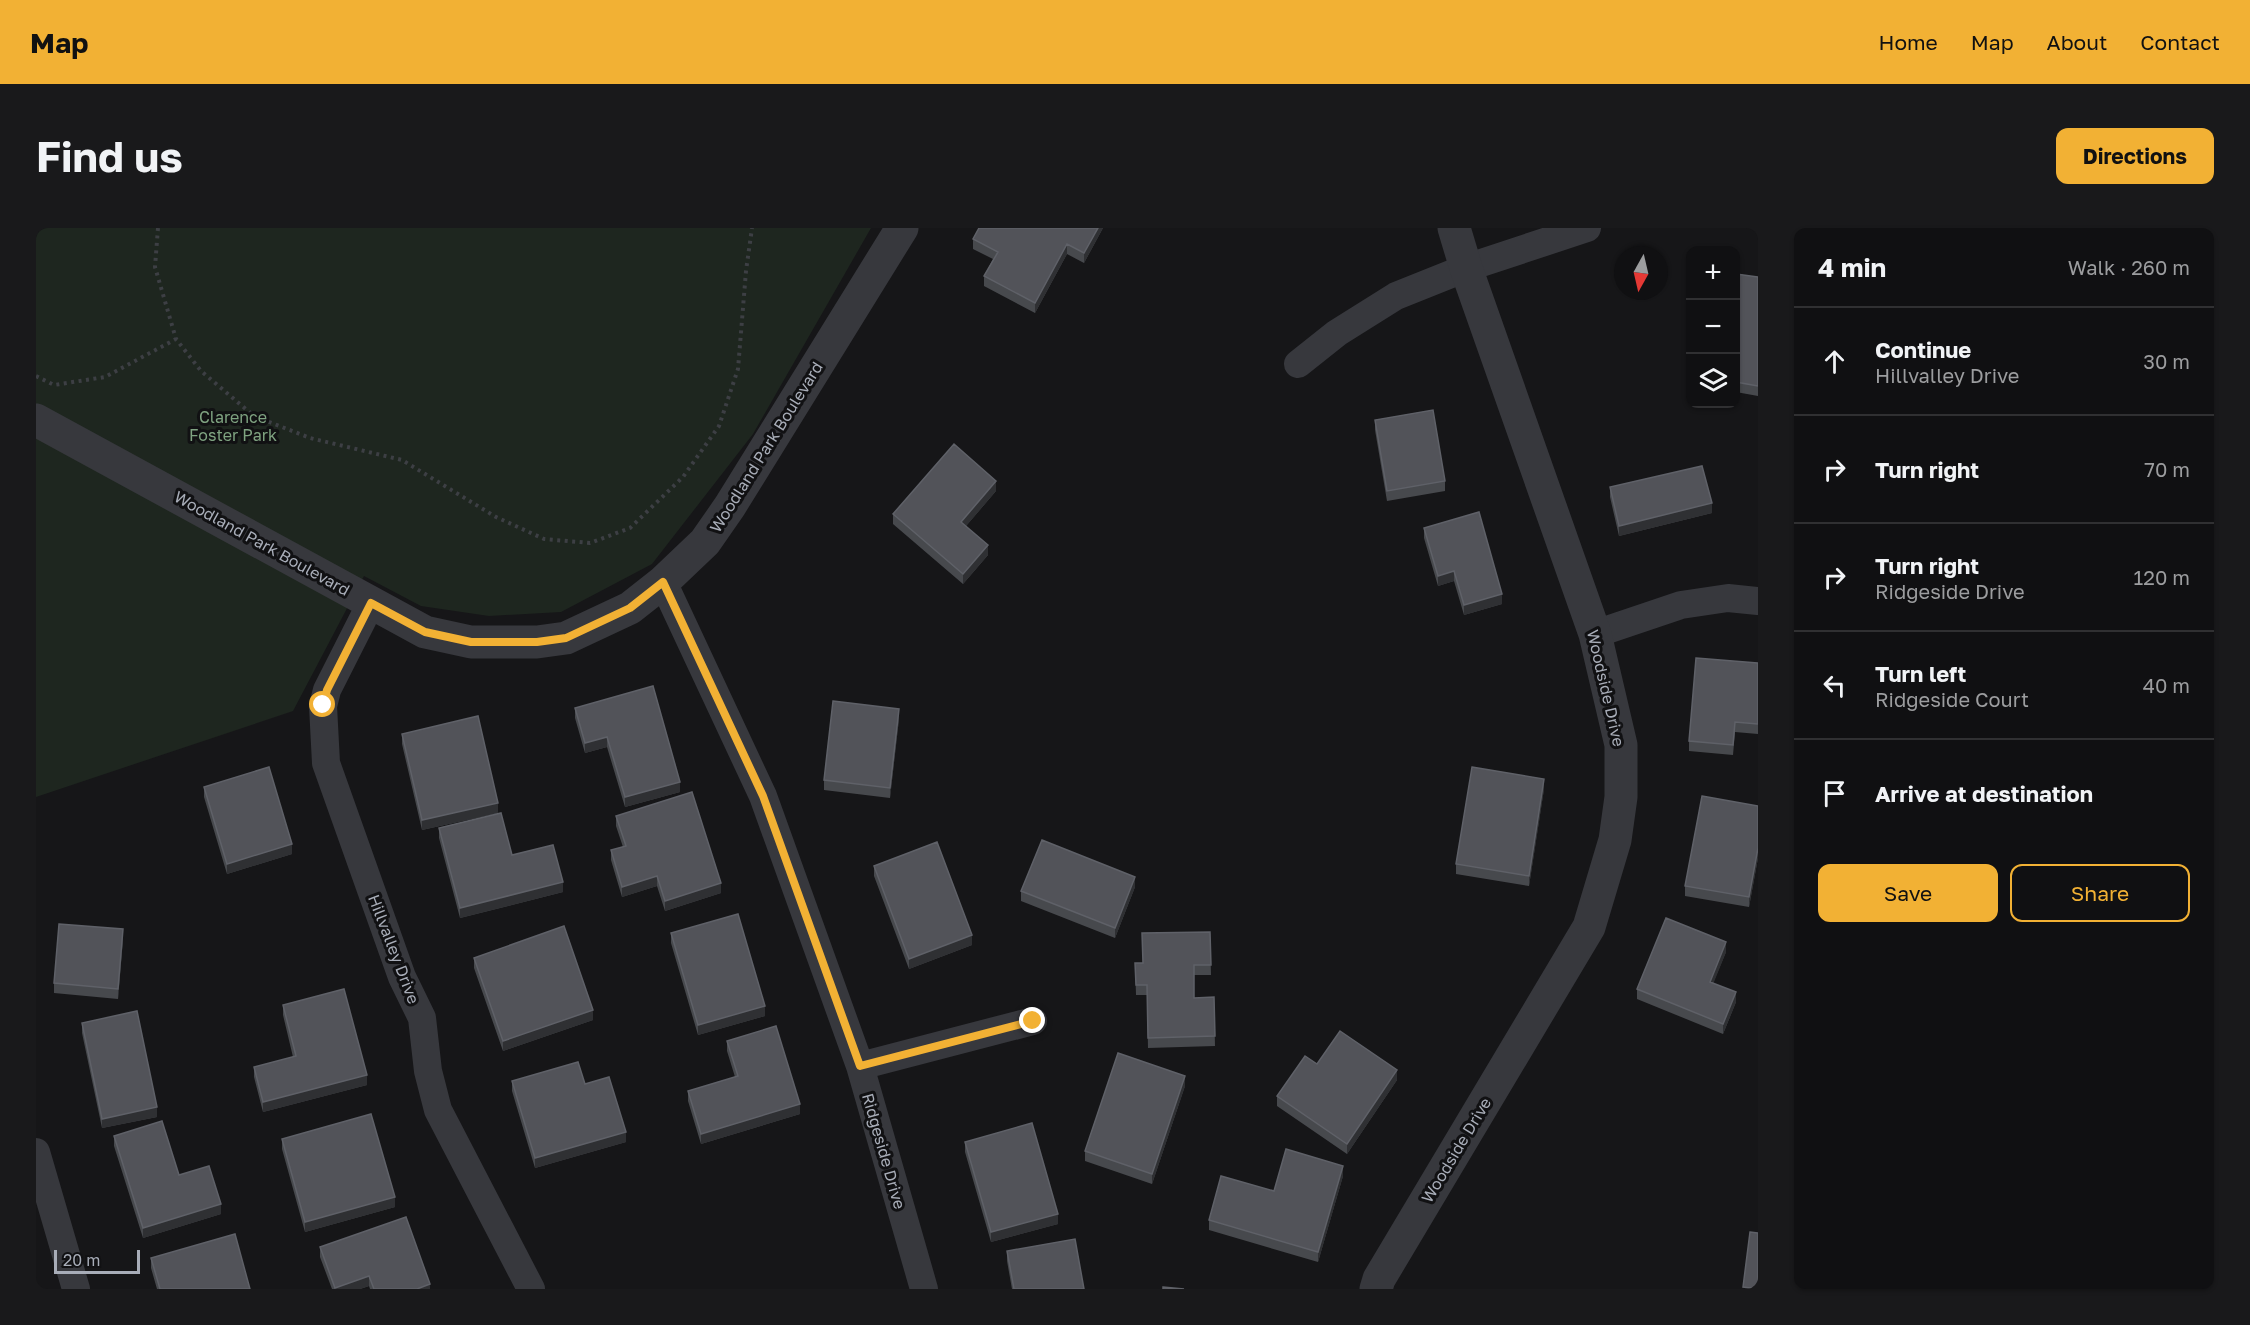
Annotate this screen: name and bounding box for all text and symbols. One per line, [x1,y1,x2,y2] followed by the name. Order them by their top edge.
[30,26,88,59] text: Map
[1878,29,1938,55] text: Home
[1971,29,2014,55] text: Map
[2047,29,2107,55] text: About
[2140,29,2220,55] text: Contact
[2056,128,2214,184] button: Directions
[36,131,183,181] text: Find us
[1614,246,1668,300] north arrow
[1686,246,1740,408] map controls
[1686,246,1740,300] button: +
[1818,252,1886,283] text: 4 min
[2068,255,2190,279] text: Walk · 260 m
[1686,300,1740,354] button: −
[1875,336,1971,363] text: Continue
[1818,345,1851,378] icon: ahead
[2143,349,2190,373] text: 30 m
[1686,354,1740,408] button: layers
[705,358,827,536] street label: Woodland Park Boulevard
[1875,363,2019,387] text: Hillvalley Drive
[189,407,277,445] park label: Clarence Foster Park
[1818,453,1851,486] icon: right
[1875,456,1979,483] text: Turn right
[2144,457,2190,481] text: 70 m
[171,486,353,600] street label: Woodland Park Boulevard
[1875,552,1979,579] text: Turn right
[1818,561,1851,594] icon: right
[2134,565,2190,589] text: 120 m
[1875,579,2025,603] text: Ridgeside Drive
[1583,628,1629,748] street label: Woodside Drive
[1875,660,1966,687] text: Turn left
[1818,669,1851,702] icon: left
[2143,673,2190,697] text: 40 m
[1875,687,2029,711] text: Ridgeside Court
[309,691,335,717] route start
[1818,777,1851,810] icon: arrive
[1875,780,2093,807] text: Arrive at destination
[1818,864,1998,922] button: Save
[2010,864,2190,922] button: Share
[364,891,424,1007] street label: Hillvalley Drive
[1019,1007,1045,1033] route end
[858,1091,910,1211] street label: Ridgeside Drive
[1417,1094,1495,1206] street label: Woodside Drive
[54,1247,140,1274] scale bar
[63,1250,100,1270] text: 20 m

